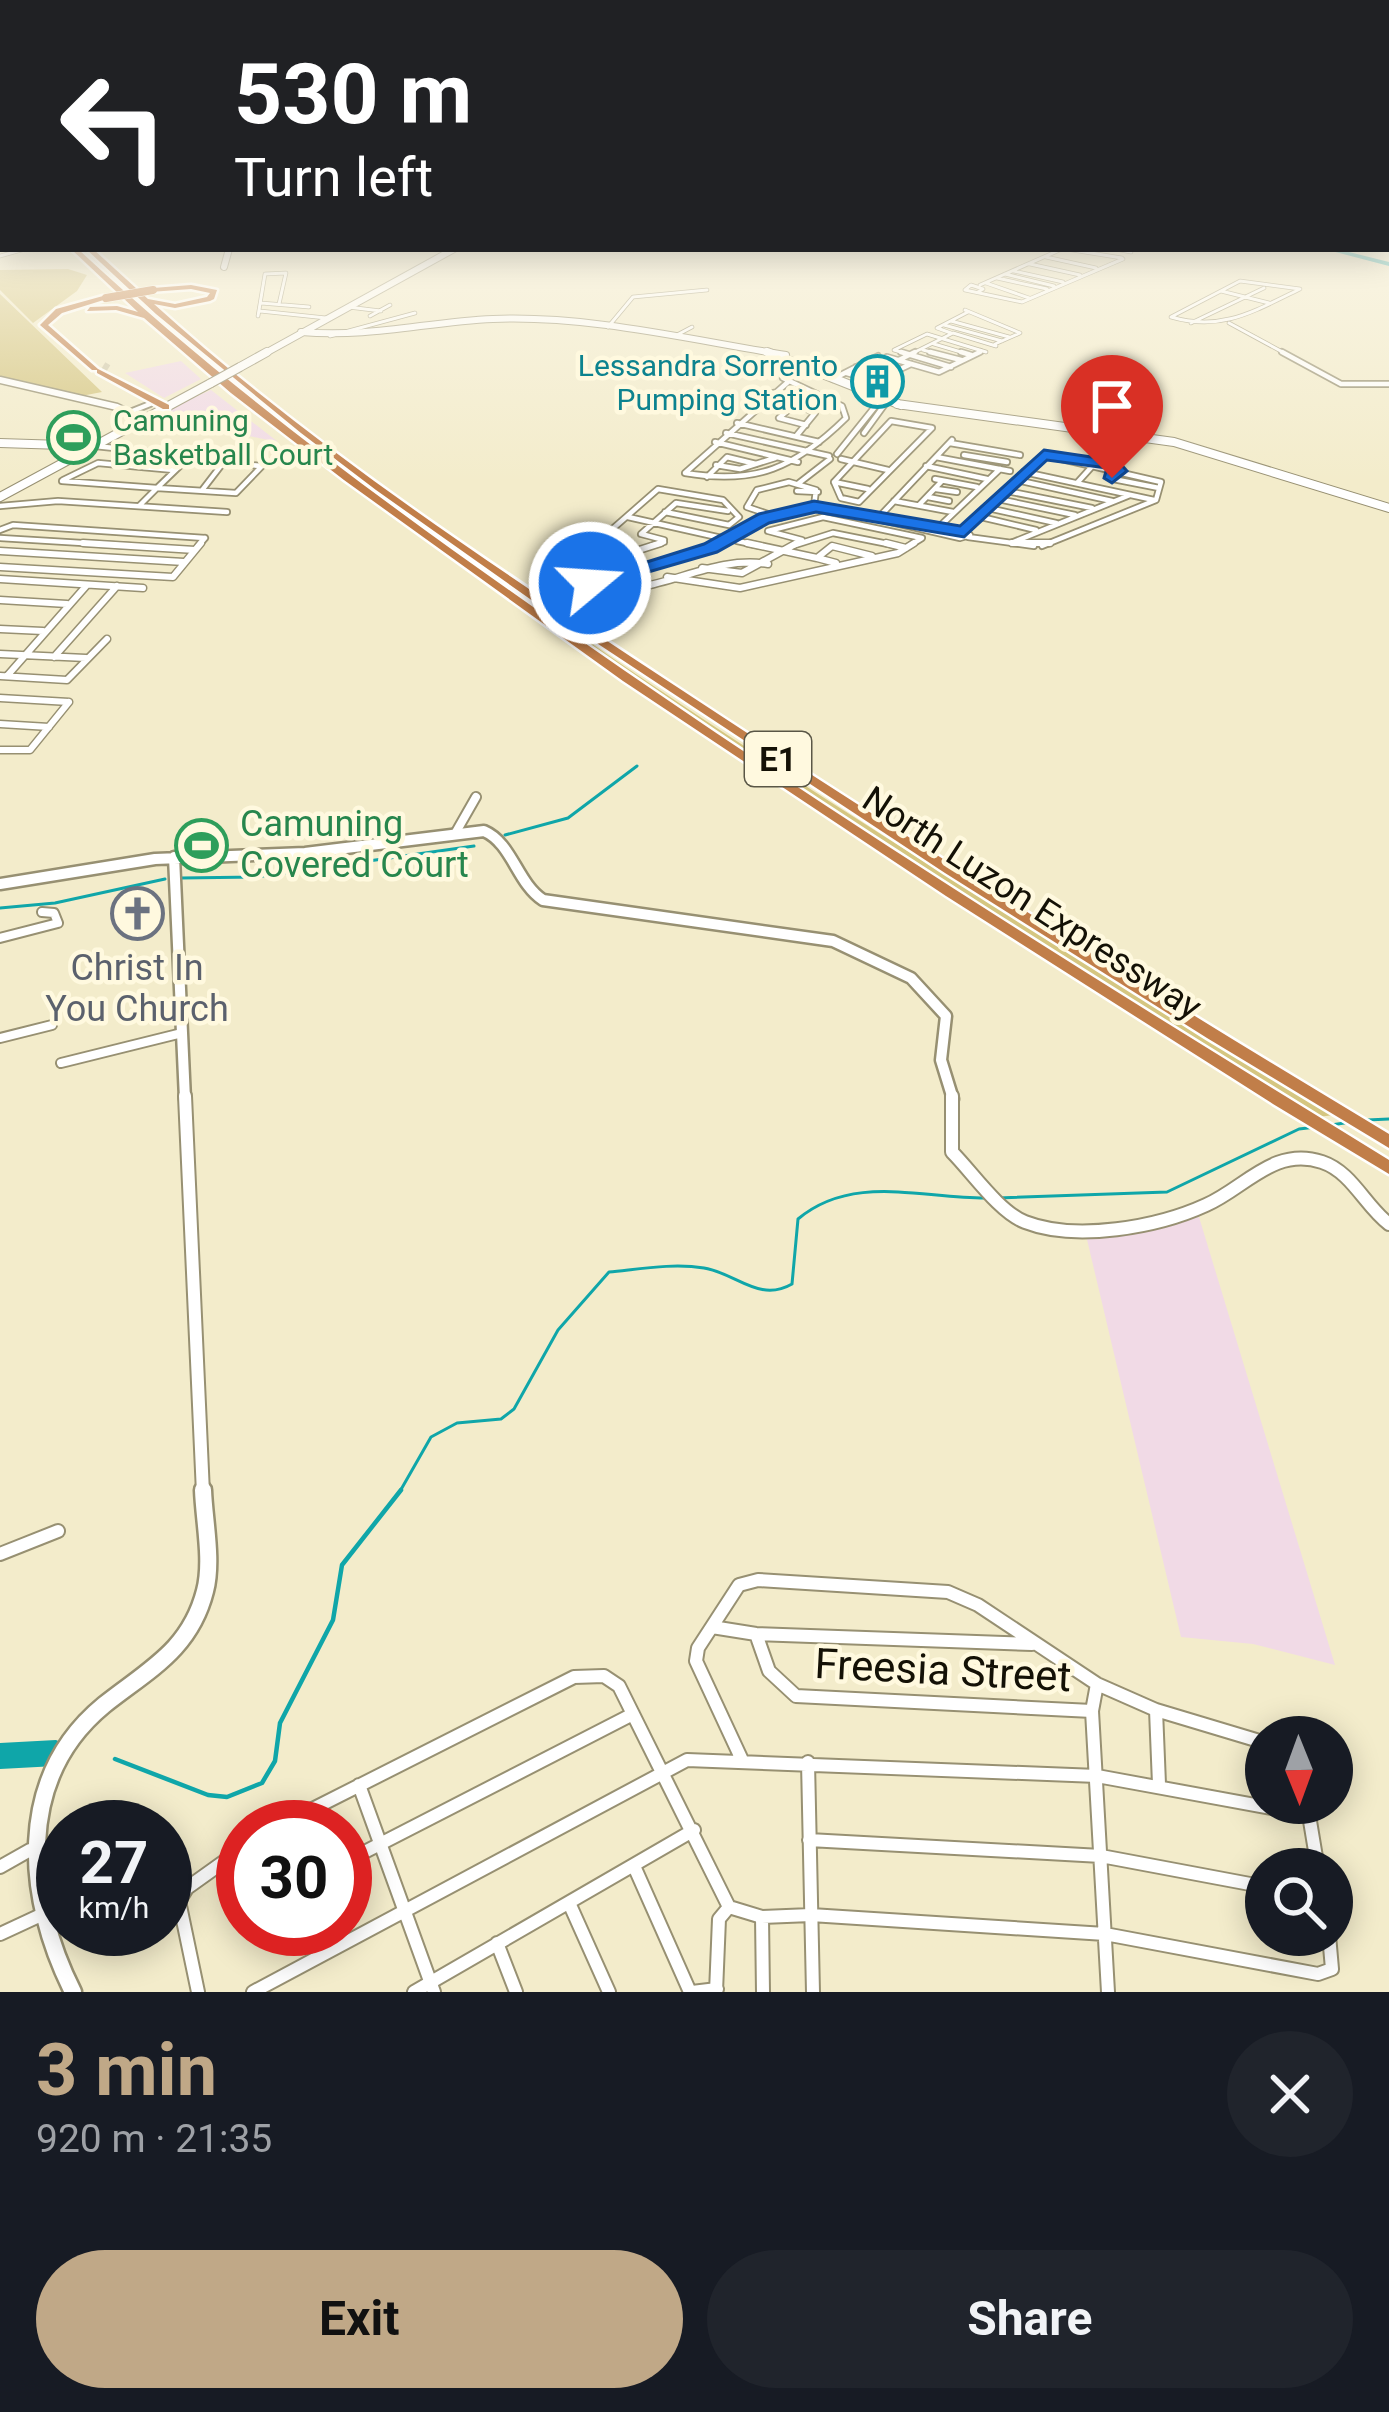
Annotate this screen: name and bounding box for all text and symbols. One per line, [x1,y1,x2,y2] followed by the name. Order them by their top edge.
[234,45,472,144] text: 530 m
[36,48,192,204] icon: left
[234,146,433,209] text: Turn left
[578,348,838,417] place label: Lessandra Sorrento Pumping Station
[849,354,905,410] building icon: Lessandra Sorrento Pumping Station
[1061,355,1163,478] pin
[1079,373,1145,439] icon: arrive
[113,403,333,472] place label: Camuning Basketball Court
[46,409,102,465] sports icon: Camuning Basketball Court
[527,520,653,646] position arrow
[745,732,811,786] road number: E1
[855,778,1209,1028] street label: North Luzon Expressway
[240,803,469,886] place label: Camuning Covered Court
[173,817,229,873] sports icon: Camuning Covered Court
[109,885,165,941] church icon: Christ In You Church
[45,947,229,1030] place label: Christ In You Church
[813,1639,1073,1701] street label: Freesia Street
[1245,1716,1353,1824] north arrow
[1245,1716,1353,1956] map controls
[216,1800,372,1956] speed limit sign: 30
[80,1827,148,1898] text: 27
[1245,1848,1353,1956] button: search
[79,1890,149,1925] text: km/h
[36,2028,217,2113] text: 3 min
[1227,2031,1353,2157] button: close
[36,2116,272,2162] text: 920 m · 21:35
[36,2250,683,2388] button: Exit
[707,2250,1353,2388] button: Share

